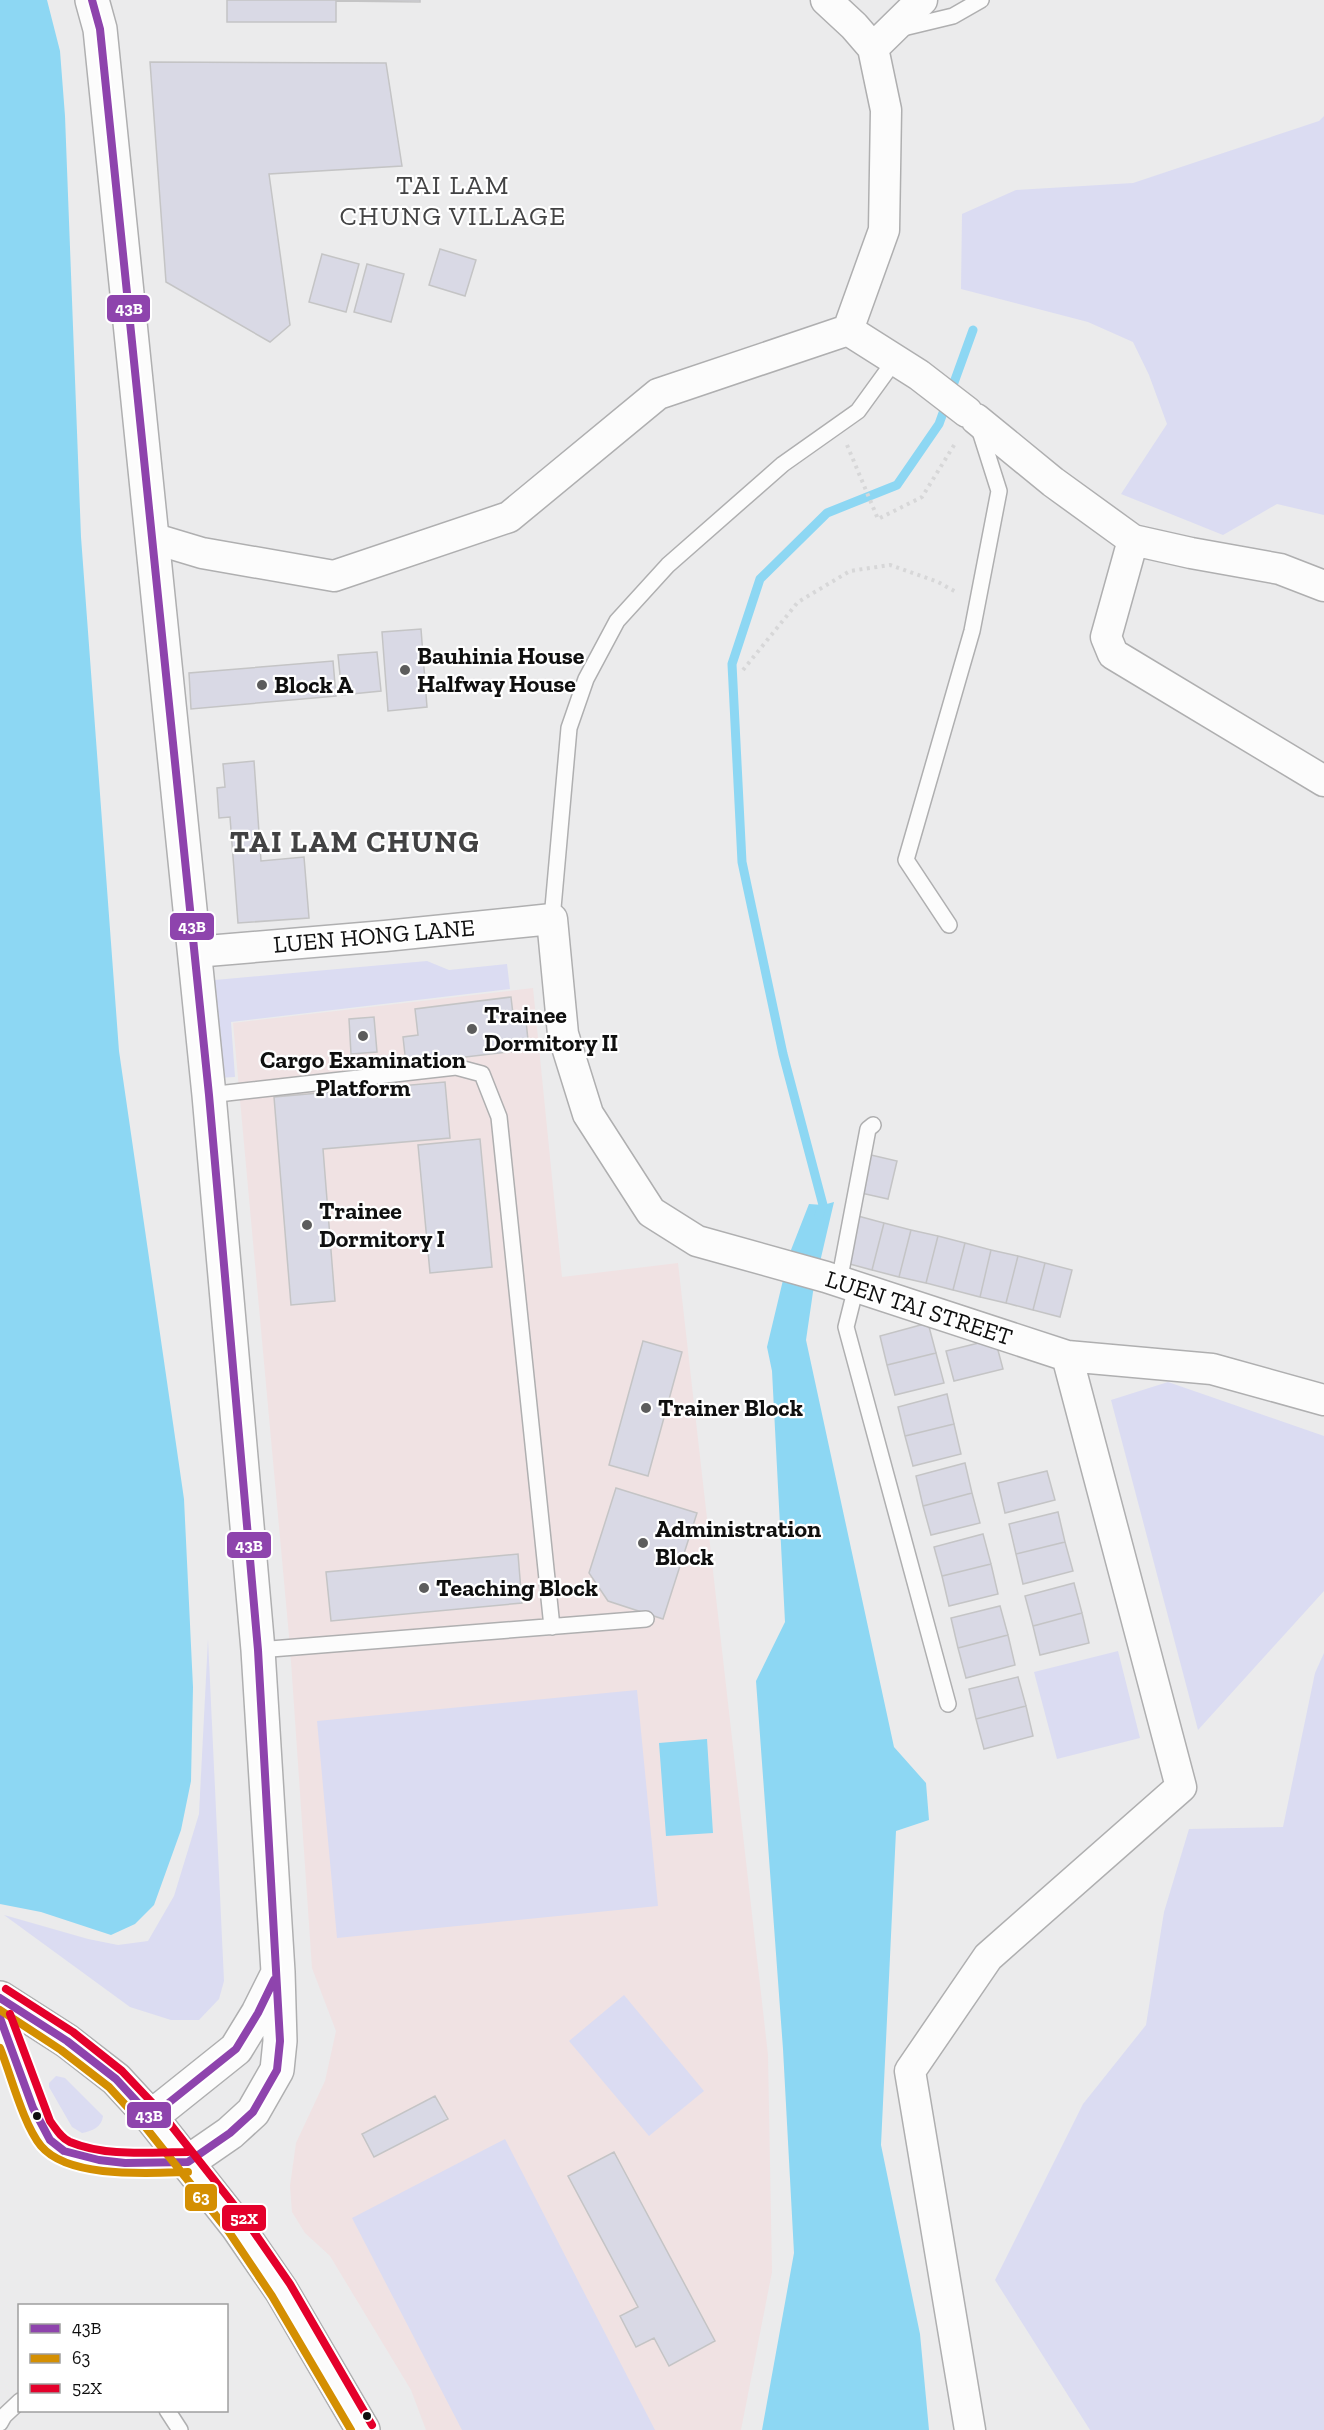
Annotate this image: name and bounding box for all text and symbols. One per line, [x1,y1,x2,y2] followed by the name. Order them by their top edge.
[339,169,567,232] district label: TAI LAM CHUNG VILLAGE
[106,294,151,323] line badge: 43B
[115,299,143,318] text: 43B
[417,641,585,698] place label: Bauhinia House Halfway House
[398,663,412,677] marker: Bauhinia House Halfway House
[274,670,354,699] place label: Block A
[255,678,269,692] marker: Block A
[230,824,480,860] district label: TAI LAM CHUNG
[169,912,215,941] line badge: 43B
[272,912,476,959] street label: LUEN HONG LANE
[178,917,206,936] text: 43B
[484,1000,618,1057] place label: Trainee Dormitory II
[465,1022,479,1036] marker: Trainee Dormitory II
[356,1029,370,1043] marker: Cargo Examination Platform
[260,1045,466,1102] place label: Cargo Examination Platform
[319,1196,445,1253] place label: Trainee Dormitory I
[300,1218,314,1232] marker: Trainee Dormitory I
[822,1264,1016,1351] street label: LUEN TAI STREET
[658,1393,803,1422] place label: Trainer Block
[639,1401,653,1415] marker: Trainer Block
[655,1514,821,1571] place label: Administration Block
[226,1531,272,1559] line badge: 43B
[235,1536,263,1555] text: 43B
[636,1536,650,1550] marker: Administration Block
[436,1573,598,1602] place label: Teaching Block
[417,1581,431,1595] marker: Teaching Block
[126,2101,172,2129] line badge: 43B
[135,2106,163,2125] text: 43B
[31,2110,43,2122] unlabelled marker
[184,2183,218,2212] line badge: 63
[192,2188,210,2207] text: 63
[221,2204,267,2232] line badge: 52X
[230,2209,258,2228] text: 52X
[18,2304,228,2412] legend
[72,2317,102,2339] text: 43B
[72,2347,91,2369] text: 63
[72,2377,102,2399] text: 52X
[361,2410,373,2422] unlabelled marker

